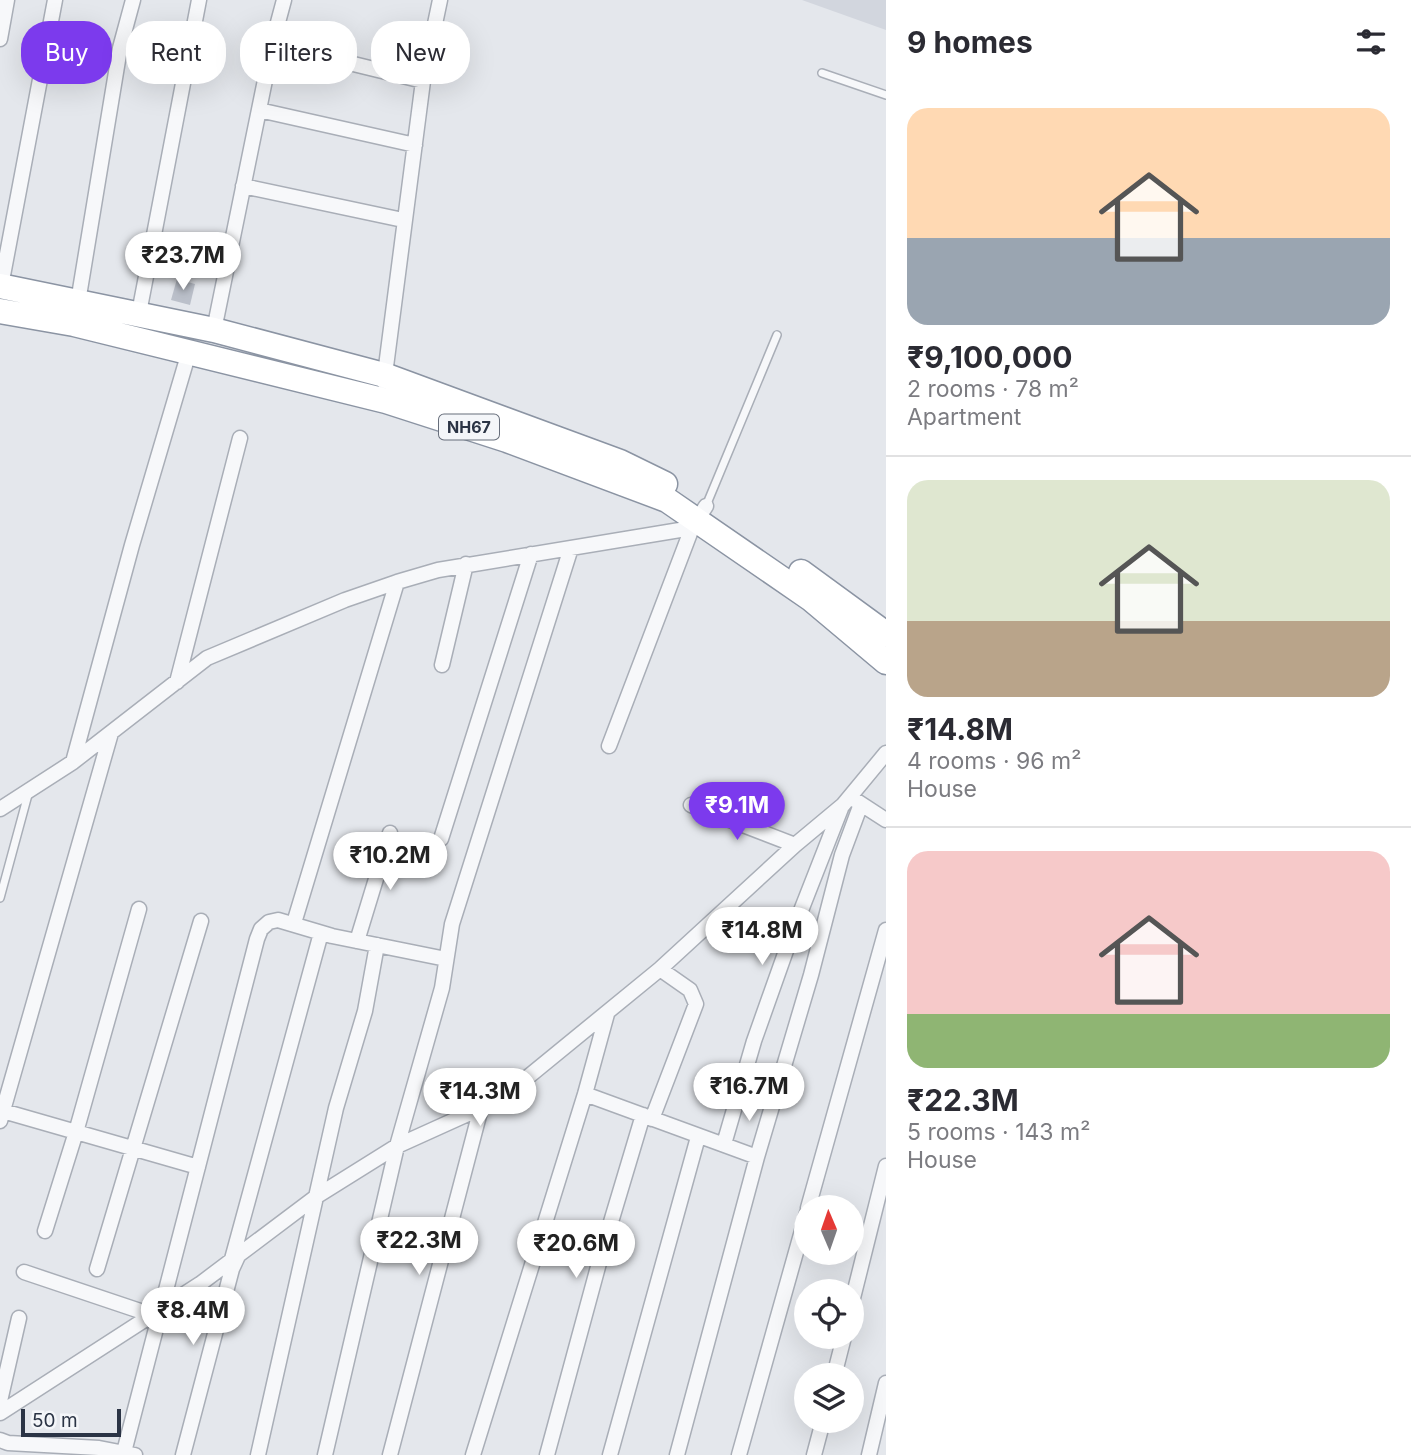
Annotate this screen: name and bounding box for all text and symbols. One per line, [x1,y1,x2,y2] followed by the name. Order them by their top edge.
[21,21,112,84] chip: Buy
[126,21,226,84] chip: Rent
[240,21,357,84] chip: Filters
[371,21,470,84] chip: New
[1352,23,1390,61] icon: filters
[907,24,1033,60] text: 9 homes
[1086,154,1212,280] icon: home
[126,232,240,292] pin: ₹23.7M
[141,241,225,269] text: ₹23.7M
[907,339,1072,375] text: ₹9,100,000
[907,375,1079,403] text: 2 rooms · 78 m²
[907,403,1021,431] text: Apartment
[439,414,499,440] road number: NH67
[1086,526,1212,652] icon: home
[907,711,1013,747] text: ₹14.8M
[907,747,1081,775] text: 4 rooms · 96 m²
[907,775,977,803] text: House
[688,782,786,842] pin: ₹9.1M
[705,791,769,819] text: ₹9.1M
[333,832,447,892] pin: ₹10.2M
[349,841,431,869] text: ₹10.2M
[1086,897,1212,1023] icon: home
[705,908,819,967] pin: ₹14.8M
[721,916,803,944] text: ₹14.8M
[692,1064,806,1123] pin: ₹16.7M
[423,1068,537,1128] pin: ₹14.3M
[709,1072,789,1100] text: ₹16.7M
[439,1077,521,1105] text: ₹14.3M
[907,1082,1019,1118] text: ₹22.3M
[907,1118,1090,1146] text: 5 rooms · 143 m²
[907,1146,977,1174] text: House
[794,1195,864,1265] north arrow
[794,1195,864,1433] map controls
[362,1218,476,1277] pin: ₹22.3M
[519,1220,633,1280] pin: ₹20.6M
[376,1226,462,1254] text: ₹22.3M
[533,1229,619,1257] text: ₹20.6M
[794,1279,864,1349] button: locate
[144,1288,242,1347] pin: ₹8.4M
[157,1296,229,1324] text: ₹8.4M
[794,1363,864,1433] button: layers
[21,1406,121,1438] scale bar
[32,1409,78,1432] text: 50 m

